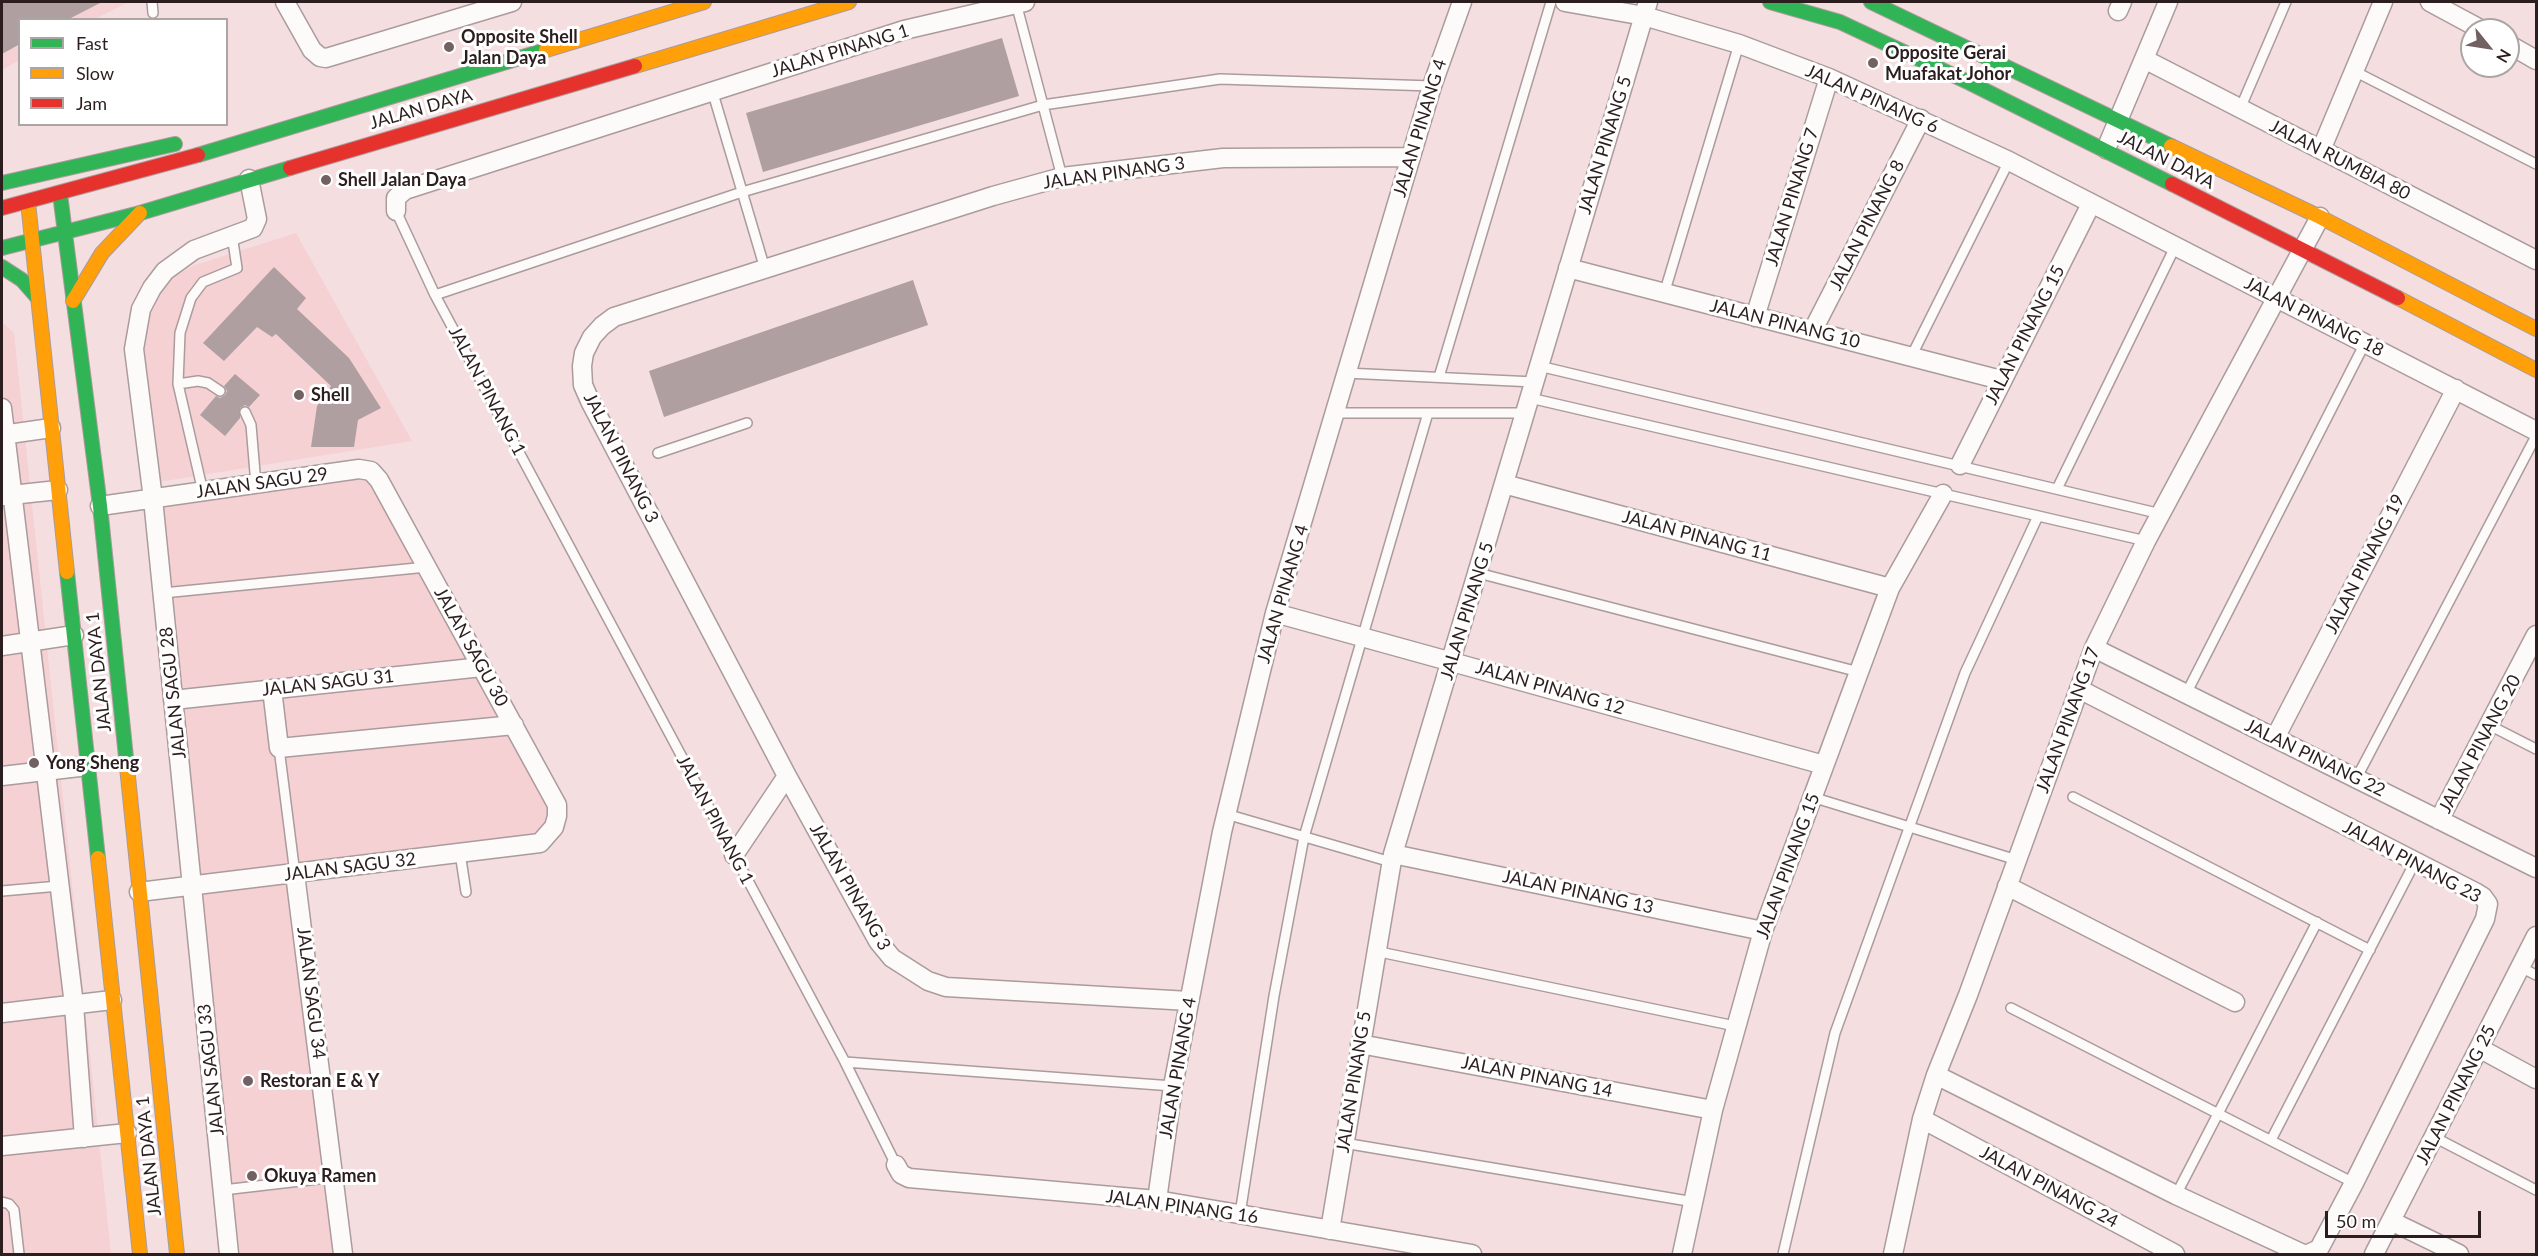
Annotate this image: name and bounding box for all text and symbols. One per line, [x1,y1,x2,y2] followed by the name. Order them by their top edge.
[18,18,228,126] legend
[2460,18,2520,78] north arrow
[768,20,912,82] street label: JALAN PINANG 1
[461,26,578,68] place label: Opposite Shell Jalan Daya
[76,32,108,54] text: Fast
[442,40,456,54] marker: Opposite Shell Jalan Daya
[1885,42,2011,84] place label: Opposite Gerai Muafakat Johor
[2493,46,2516,66] text: N
[1389,56,1451,200] street label: JALAN PINANG 4
[1866,56,1880,70] marker: Opposite Gerai Muafakat Johor
[1802,60,1942,138] street label: JALAN PINANG 6
[76,62,114,84] text: Slow
[1574,73,1636,217] street label: JALAN PINANG 5
[367,84,475,134] street label: JALAN DAYA
[76,92,107,114] text: Jam
[2266,115,2414,205] street label: JALAN RUMBIA 80
[1761,125,1823,269] street label: JALAN PINANG 7
[2114,126,2218,194] street label: JALAN DAYA
[1042,152,1186,194] street label: JALAN PINANG 3
[1825,156,1909,294] street label: JALAN PINANG 8
[338,169,466,191] place label: Shell Jalan Daya
[319,173,333,187] marker: Shell Jalan Daya
[1981,262,2069,408] street label: JALAN PINANG 15
[2241,273,2387,361] street label: JALAN PINANG 18
[1708,295,1862,353] street label: JALAN PINANG 10
[444,323,530,459] street label: JALAN PINANG 1
[311,384,349,406] place label: Shell
[292,388,306,402] marker: Shell
[579,389,663,527] street label: JALAN PINANG 3
[195,463,329,503] street label: JALAN SAGU 29
[2321,491,2409,637] street label: JALAN PINANG 19
[1620,506,1774,566] street label: JALAN PINANG 11
[1253,522,1313,666] street label: JALAN PINANG 4
[1436,539,1498,683] street label: JALAN PINANG 5
[429,584,513,710] street label: JALAN SAGU 30
[82,611,116,733] street label: JALAN DAYA 1
[155,626,191,760] street label: JALAN SAGU 28
[2032,644,2104,796] street label: JALAN PINANG 17
[1473,656,1627,720] street label: JALAN PINANG 12
[261,665,395,701] street label: JALAN SAGU 31
[2434,671,2526,817] street label: JALAN PINANG 20
[2241,715,2389,801] street label: JALAN PINANG 22
[46,752,139,774] place label: Yong Sheng
[672,752,758,888] street label: JALAN PINANG 1
[27,756,41,770] marker: Yong Sheng
[1752,790,1824,942] street label: JALAN PINANG 15
[2339,816,2485,908] street label: JALAN PINANG 23
[805,820,895,954] street label: JALAN PINANG 3
[283,848,417,886] street label: JALAN SAGU 32
[1501,865,1655,919] street label: JALAN PINANG 13
[292,926,330,1060] street label: JALAN SAGU 34
[1155,996,1201,1140] street label: JALAN PINANG 4
[193,1003,229,1137] street label: JALAN SAGU 33
[1332,1010,1376,1154] street label: JALAN PINANG 5
[2412,1022,2500,1168] street label: JALAN PINANG 25
[1460,1052,1614,1102] street label: JALAN PINANG 14
[260,1070,380,1092] place label: Restoran E & Y
[241,1074,255,1088] marker: Restoran E & Y
[132,1095,166,1217] street label: JALAN DAYA 1
[1976,1141,2122,1233] street label: JALAN PINANG 24
[264,1165,376,1187] place label: Okuya Ramen
[245,1169,259,1183] marker: Okuya Ramen
[1104,1186,1260,1228] street label: JALAN PINANG 16
[2328,1199,2484,1237] scale bar
[2336,1210,2376,1232] text: 50 m

